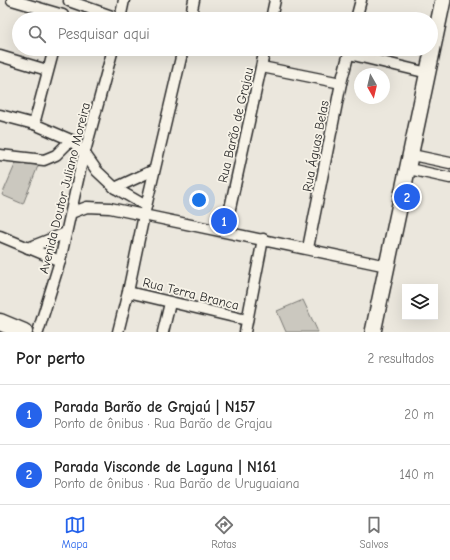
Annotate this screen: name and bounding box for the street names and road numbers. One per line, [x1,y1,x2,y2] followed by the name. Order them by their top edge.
[215,66,256,184] street label: Rua Barão de Grajau
[298,99,332,193] street label: Rua Águas Belas
[36,101,93,275] street label: Avenida Doutor Juliano Moreira
[141,274,241,313] street label: Rua Terra Branca

